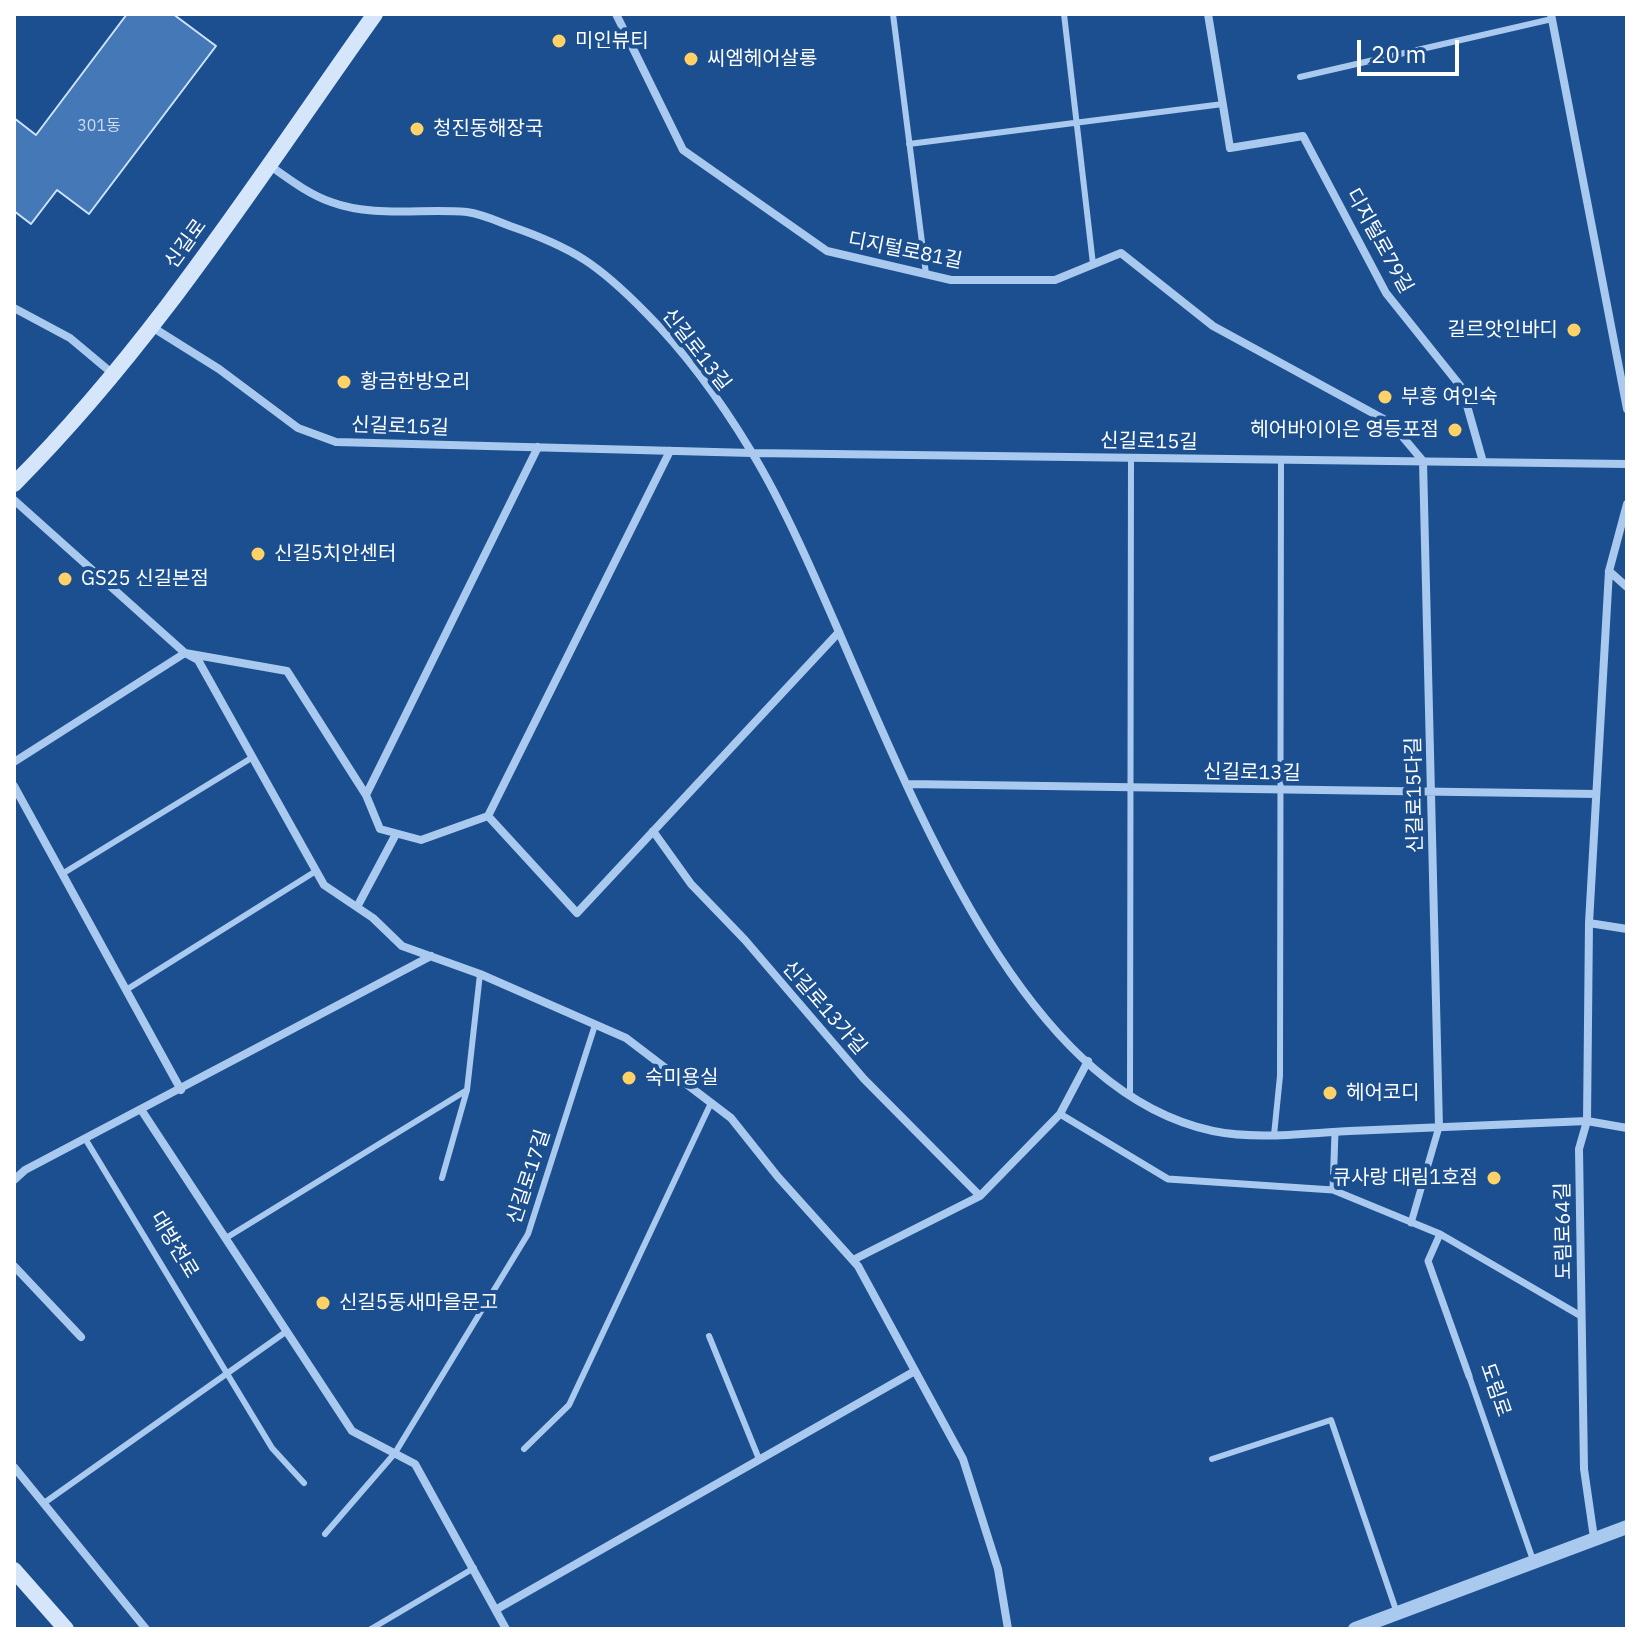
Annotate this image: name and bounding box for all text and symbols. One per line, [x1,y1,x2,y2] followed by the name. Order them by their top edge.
[1361,24,1463,74] scale bar
[575,29,649,53] place label: 미인뷰티
[550,32,568,50] marker: 미인뷰티
[1371,38,1426,70] text: 20 m
[707,47,817,71] place label: 씨엠헤어살롱
[682,50,700,68] marker: 씨엠헤어살롱
[77,116,121,136] house number: 301동
[433,117,543,141] place label: 청진동해장국
[408,120,426,138] marker: 청진동해장국
[1340,184,1418,298] street label: 디지털로79길
[160,215,212,273] street label: 신길로
[846,228,964,274] street label: 디지털로81길
[656,304,736,396] street label: 신길로13길
[1448,318,1558,342] place label: 길르앗인바디
[1565,321,1583,339] marker: 길르앗인바디
[360,370,470,394] place label: 황금한방오리
[335,373,353,391] marker: 황금한방오리
[1401,385,1498,409] place label: 부흥 여인숙
[1376,388,1394,406] marker: 부흥 여인숙
[351,413,449,441] street label: 신길로15길
[1250,418,1439,442] place label: 헤어바이이은 영등포점
[1446,421,1464,439] marker: 헤어바이이은 영등포점
[1100,429,1198,455] street label: 신길로15길
[274,542,396,566] place label: 신길5치안센터
[249,545,267,563] marker: 신길5치안센터
[81,567,209,591] place label: GS25 신길본점
[56,570,74,588] marker: GS25 신길본점
[1402,737,1428,853] street label: 신길로15다길
[1203,760,1301,786] street label: 신길로13길
[777,956,871,1060] street label: 신길로13가길
[645,1066,719,1090] place label: 숙미용실
[620,1069,638,1087] marker: 숙미용실
[1346,1081,1420,1105] place label: 헤어코디
[1321,1084,1339,1102] marker: 헤어코디
[503,1127,555,1227] street label: 신길로17길
[1332,1166,1478,1190] place label: 큐사랑 대림1호점
[1485,1169,1503,1187] marker: 큐사랑 대림1호점
[1551,1182,1577,1280] street label: 도림로64길
[145,1207,203,1283] street label: 대방천로
[339,1291,498,1315] place label: 신길5동새마을문고
[314,1294,332,1312] marker: 신길5동새마을문고
[1475,1360,1515,1420] street label: 도림로

